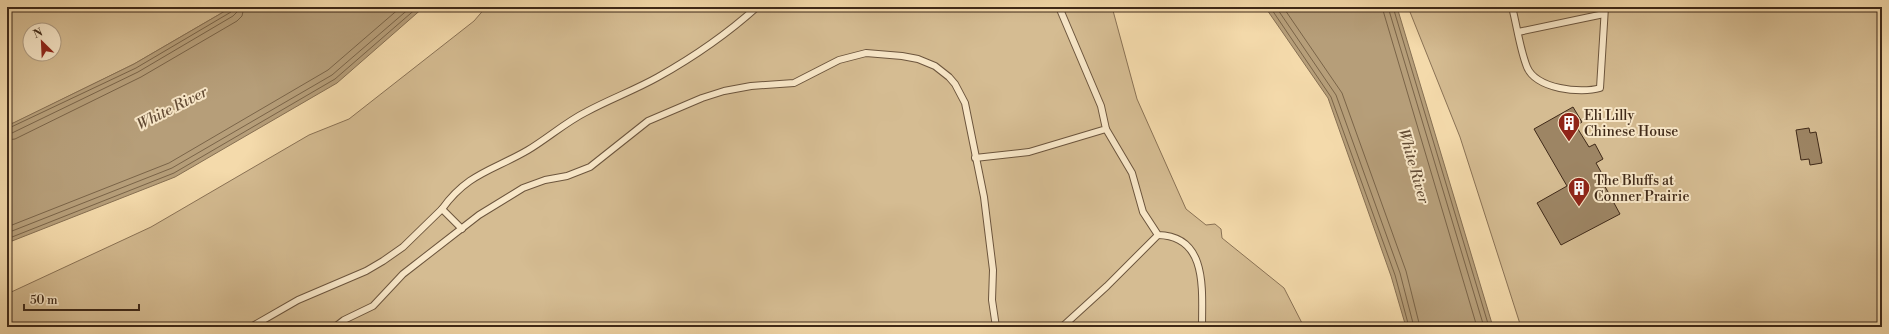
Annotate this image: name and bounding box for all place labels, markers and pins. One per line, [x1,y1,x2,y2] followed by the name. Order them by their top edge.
[1584,107,1678,141] place label: Eli Lilly Chinese House
[1556,110,1582,143] building icon: Eli Lilly Chinese House
[1594,172,1689,206] place label: The Bluffs at Conner Prairie
[1566,175,1592,208] building icon: The Bluffs at Conner Prairie

